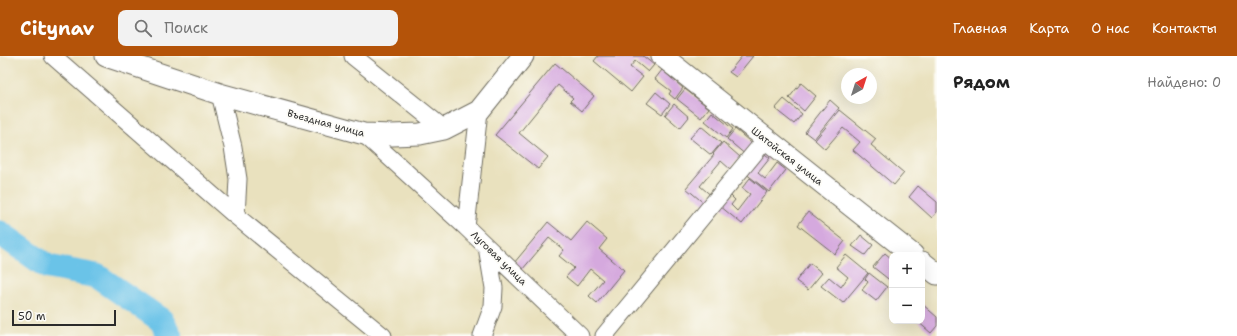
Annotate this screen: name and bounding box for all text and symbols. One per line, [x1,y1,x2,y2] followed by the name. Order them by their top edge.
[118,10,398,46] search box
[20,16,94,41] text: Citynav
[132,17,154,39] icon: search
[164,18,208,38] text: Поиск
[953,19,1007,37] text: Главная
[1029,19,1069,37] text: Карта
[1091,19,1130,37] text: О нас
[1152,19,1217,37] text: Контакты
[841,68,877,104] north arrow
[953,71,1010,93] text: Рядом
[1147,74,1221,91] text: Найдено: 0
[286,106,367,140] street label: Въездная улица
[748,124,826,189] street label: Шатойская улица
[468,228,530,289] street label: Луговая улица
[889,252,925,324] map controls
[889,252,925,288] button: +
[889,288,925,324] button: −
[12,308,116,327] scale bar
[18,309,46,324] text: 50 m

